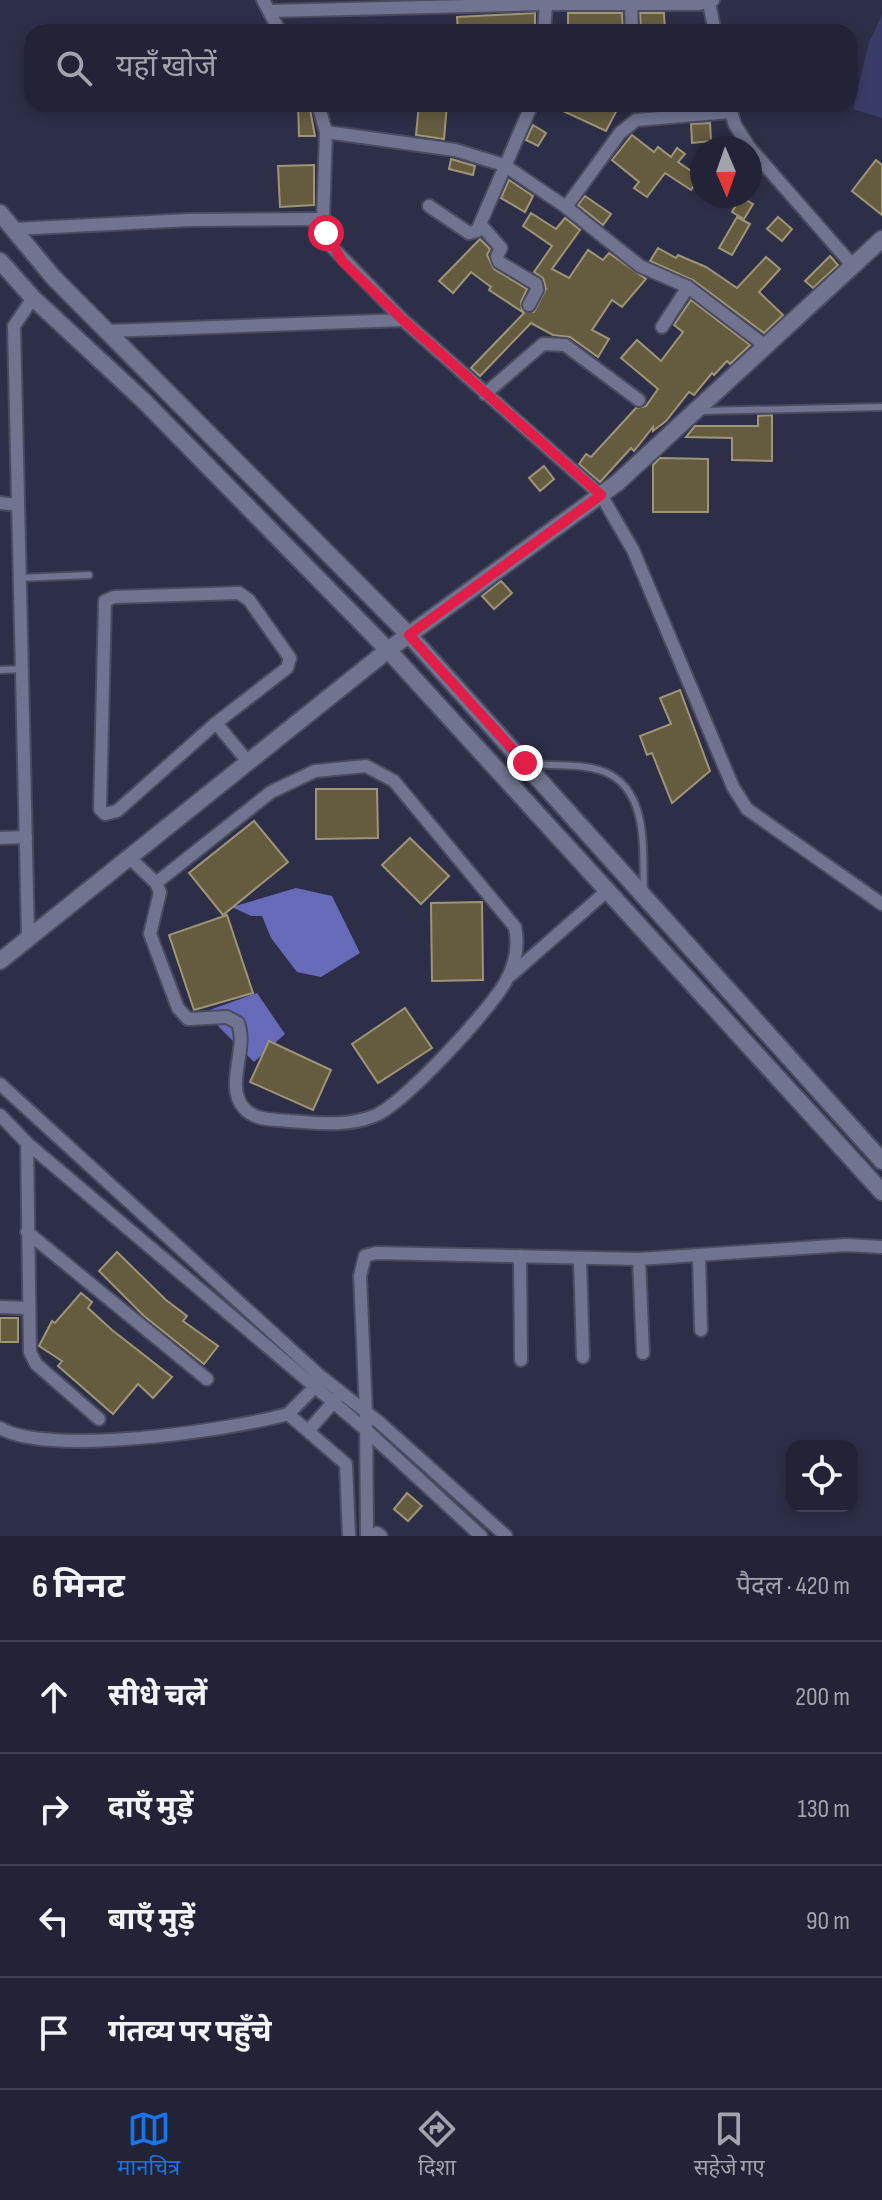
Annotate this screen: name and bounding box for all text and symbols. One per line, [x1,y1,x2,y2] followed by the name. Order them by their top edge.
[24,24,858,112] search box
[52,46,96,90] icon: search
[116,49,216,85] text: यहाँ खोजें
[690,136,762,208] north arrow
[308,215,344,251] route start
[507,745,543,781] route end
[786,1440,858,1512] map controls
[786,1440,858,1512] button: locate
[32,1566,125,1607] text: 6 मिनट
[736,1571,850,1602] text: पैदल · 420 m
[32,1675,76,1719] icon: ahead
[108,1678,207,1714] text: सीधे चलें
[795,1682,850,1713] text: 200 m
[32,1787,76,1831] icon: right
[108,1790,193,1826] text: दाएँ मुड़ें
[798,1794,850,1825] text: 130 m
[32,1899,76,1943] icon: left
[108,1902,195,1938] text: बाएँ मुड़ें
[806,1906,850,1937] text: 90 m
[32,2011,76,2055] icon: arrive
[108,2014,272,2050] text: गंतव्य पर पहुँचे
[117,2107,180,2184] tab: मानचित्र
[415,2107,459,2184] tab: दिशा
[694,2107,765,2184] tab: सहेजे गए

